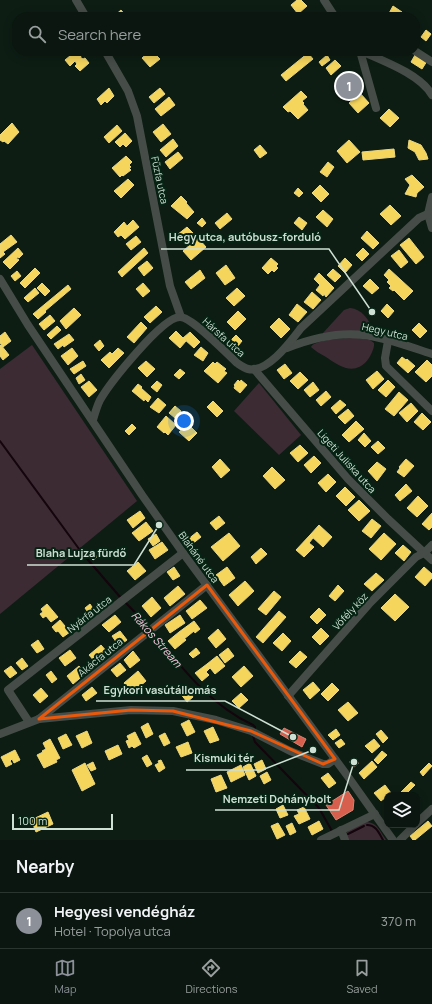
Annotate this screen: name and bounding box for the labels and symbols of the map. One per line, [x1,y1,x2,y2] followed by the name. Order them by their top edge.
[336,71,362,101] pin: 1
[148,155,172,205] street label: Fűzfa utca
[161,226,329,249] callout: Hegy utca, autóbusz-forduló
[169,229,321,244] text: Hegy utca, autóbusz-forduló
[200,314,248,360] street label: Hársfa utca
[361,319,409,343] street label: Hegy utca
[174,411,194,431] your location
[315,426,379,496] street label: Ligeti Juliska utca
[176,529,222,585] street label: Blaháné utca
[27,542,134,565] callout: Blaha Lujza fürdő
[36,545,127,560] text: Blaha Lujza fürdő
[329,589,371,633] street label: Vőfély köz
[64,592,114,636] street label: Nyárfa utca
[129,608,186,671] water label: Rákos Stream
[75,635,125,679] street label: Akácfa utca
[96,678,225,701] callout: Egykori vasútállomás
[104,682,216,697] text: Egykori vasútállomás
[186,747,262,770] callout: Kismuki tér
[194,750,255,765] text: Kismuki tér
[215,787,339,810] callout: Nemzeti Dohánybolt
[223,791,331,806] text: Nemzeti Dohánybolt
[12,812,113,831] scale bar

